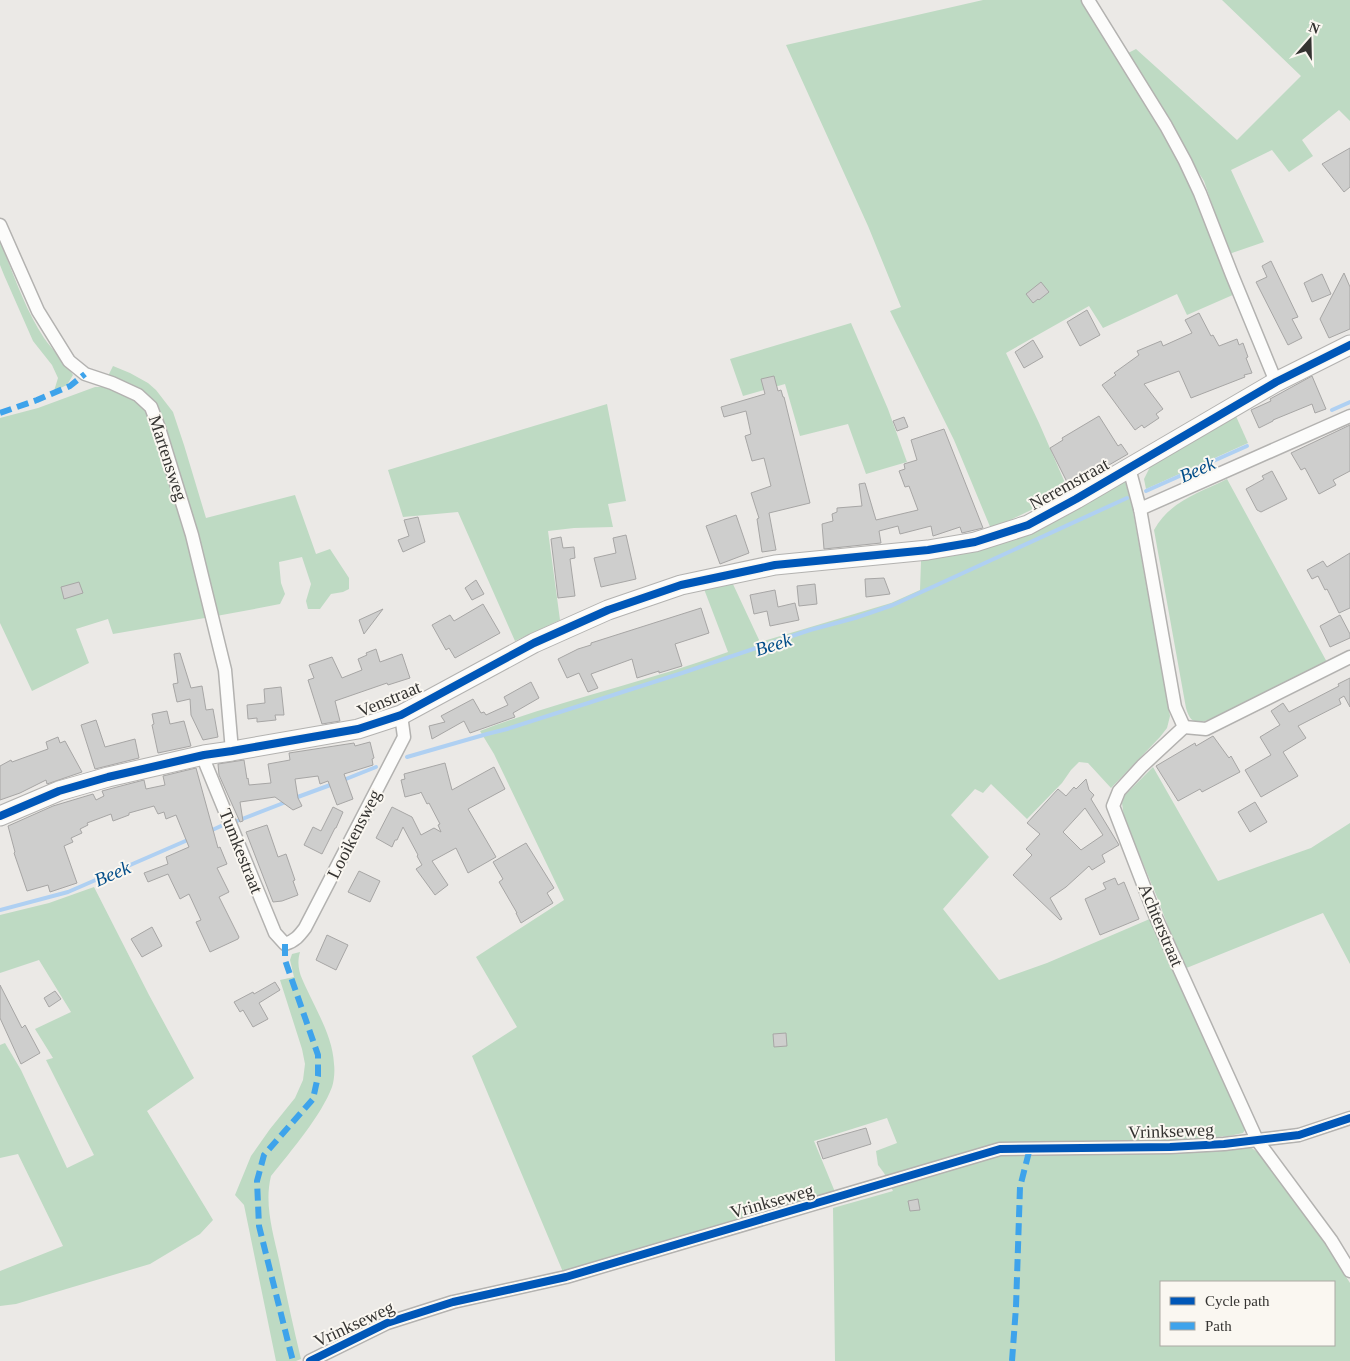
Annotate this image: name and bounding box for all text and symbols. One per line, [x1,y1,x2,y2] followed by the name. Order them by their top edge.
[1285,15,1335,65] north arrow
[1307,19,1322,37] text: N
[145,413,191,503] street label: Martensweg
[1176,452,1219,487] water label: Beek
[1026,454,1112,514] street label: Neremstraat
[752,629,794,660] water label: Beek
[354,677,424,721] street label: Venstraat
[323,786,385,882] street label: Looikensweg
[215,806,267,896] street label: Tumkestraat
[91,856,134,890] water label: Beek
[1135,881,1187,969] street label: Achterstraat
[1128,1120,1214,1142] street label: Vrinkseweg
[728,1180,816,1222] street label: Vrinkseweg
[1160,1281,1335,1346] legend
[1205,1293,1270,1309] text: Cycle path
[311,1297,397,1351] street label: Vrinkseweg
[1205,1318,1232,1334] text: Path

